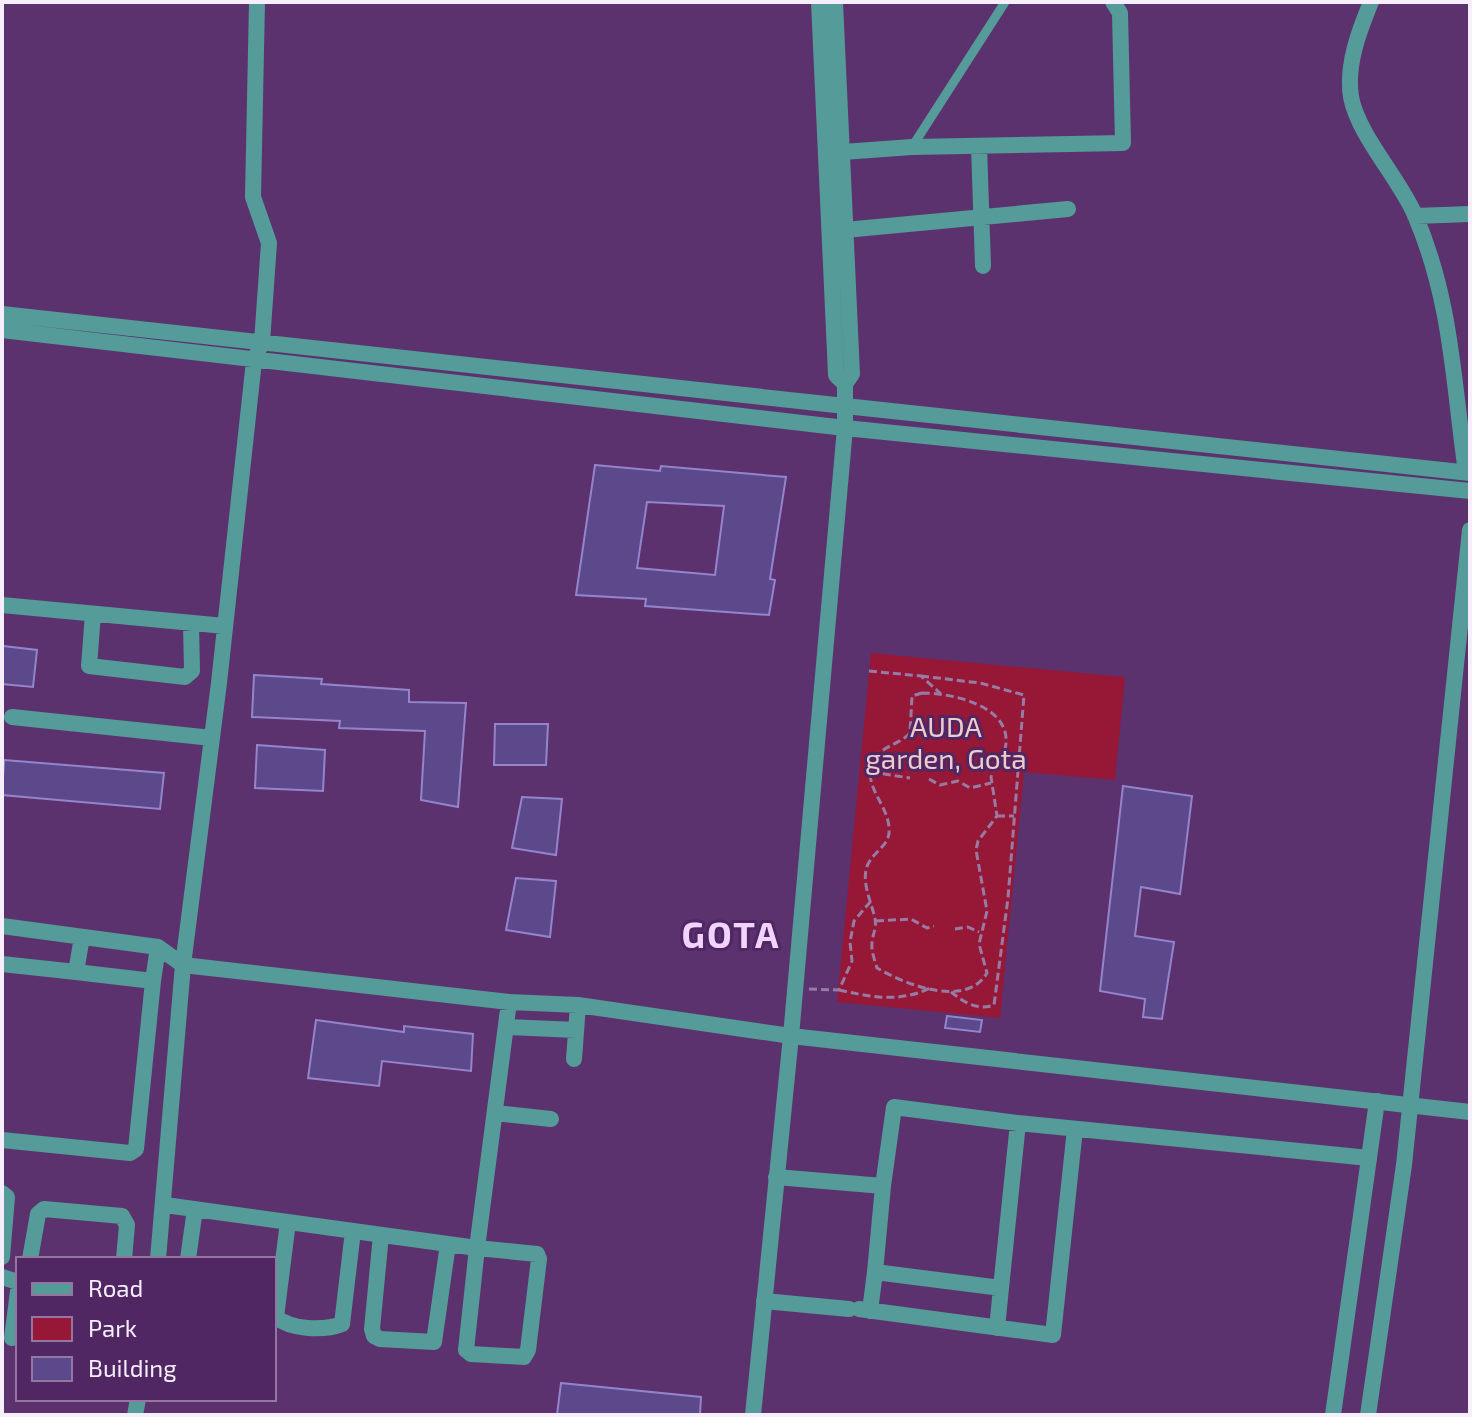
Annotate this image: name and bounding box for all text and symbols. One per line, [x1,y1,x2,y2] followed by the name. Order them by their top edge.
[865,709,1027,775] park label: AUDA garden, Gota
[682,912,780,955] district label: GOTA
[16,1257,276,1401] legend
[88,1273,143,1302] text: Road
[88,1313,137,1342] text: Park
[88,1353,177,1382] text: Building

